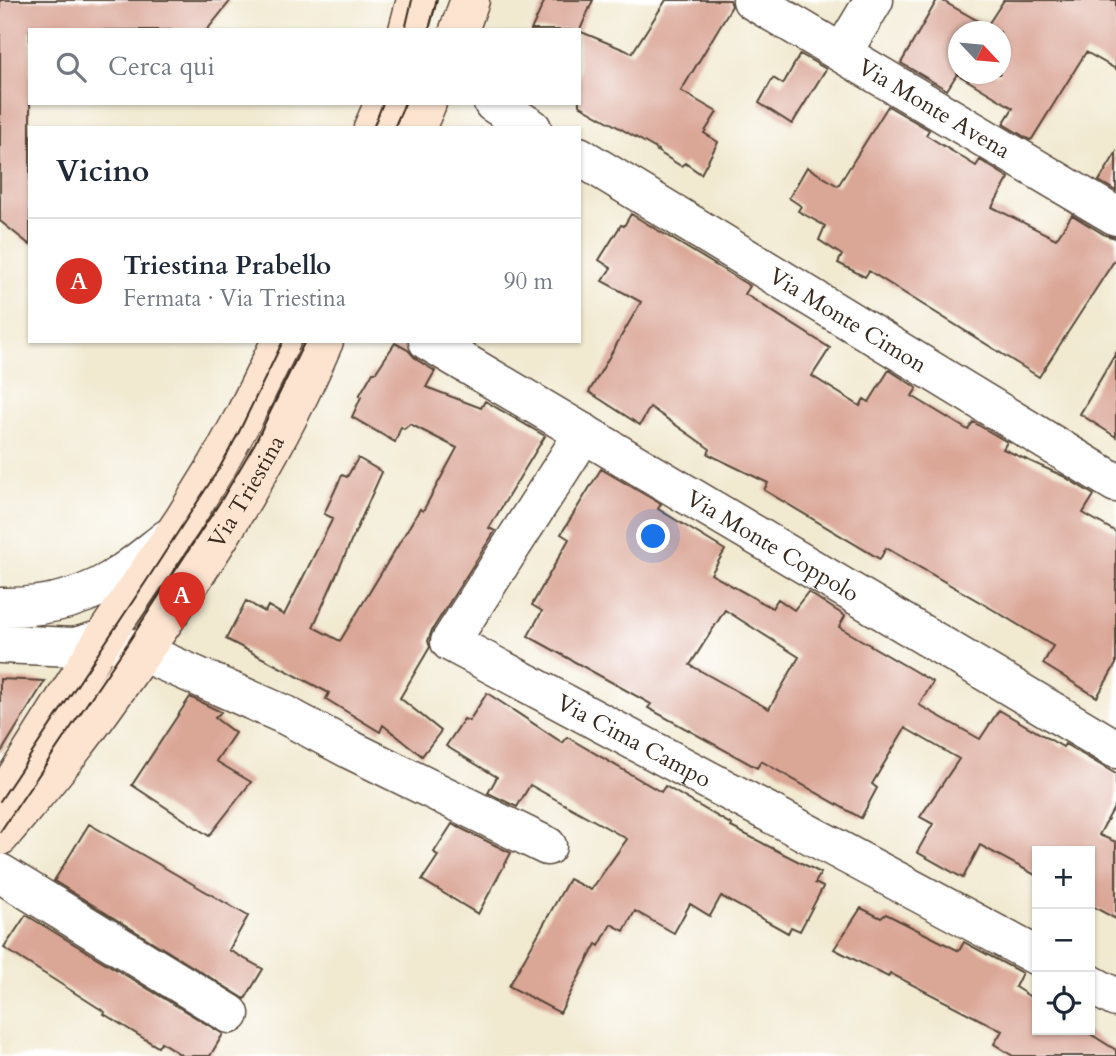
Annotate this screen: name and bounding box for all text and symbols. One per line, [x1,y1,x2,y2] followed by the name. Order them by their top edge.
[948,21,1011,84] north arrow
[28,28,581,105] search box
[52,48,90,86] icon: search
[108,49,215,84] text: Cerca qui
[852,51,1016,165] street label: Via Monte Avena
[56,151,149,192] text: Vicino
[123,248,331,283] text: Triestina Prabello
[763,260,933,380] street label: Via Monte Cimon
[70,266,88,297] text: A
[504,266,553,297] text: 90 m
[123,283,346,314] text: Fermata · Via Triestina
[201,429,291,554] street label: Via Triestina
[681,482,865,609] street label: Via Monte Coppolo
[636,519,670,553] your location
[159,572,205,630] pin: A
[551,686,717,794] street label: Via Cima Campo
[1032,846,1095,1035] map controls
[1032,846,1095,909] button: +
[1032,909,1095,972] button: −
[1032,972,1095,1035] button: locate

